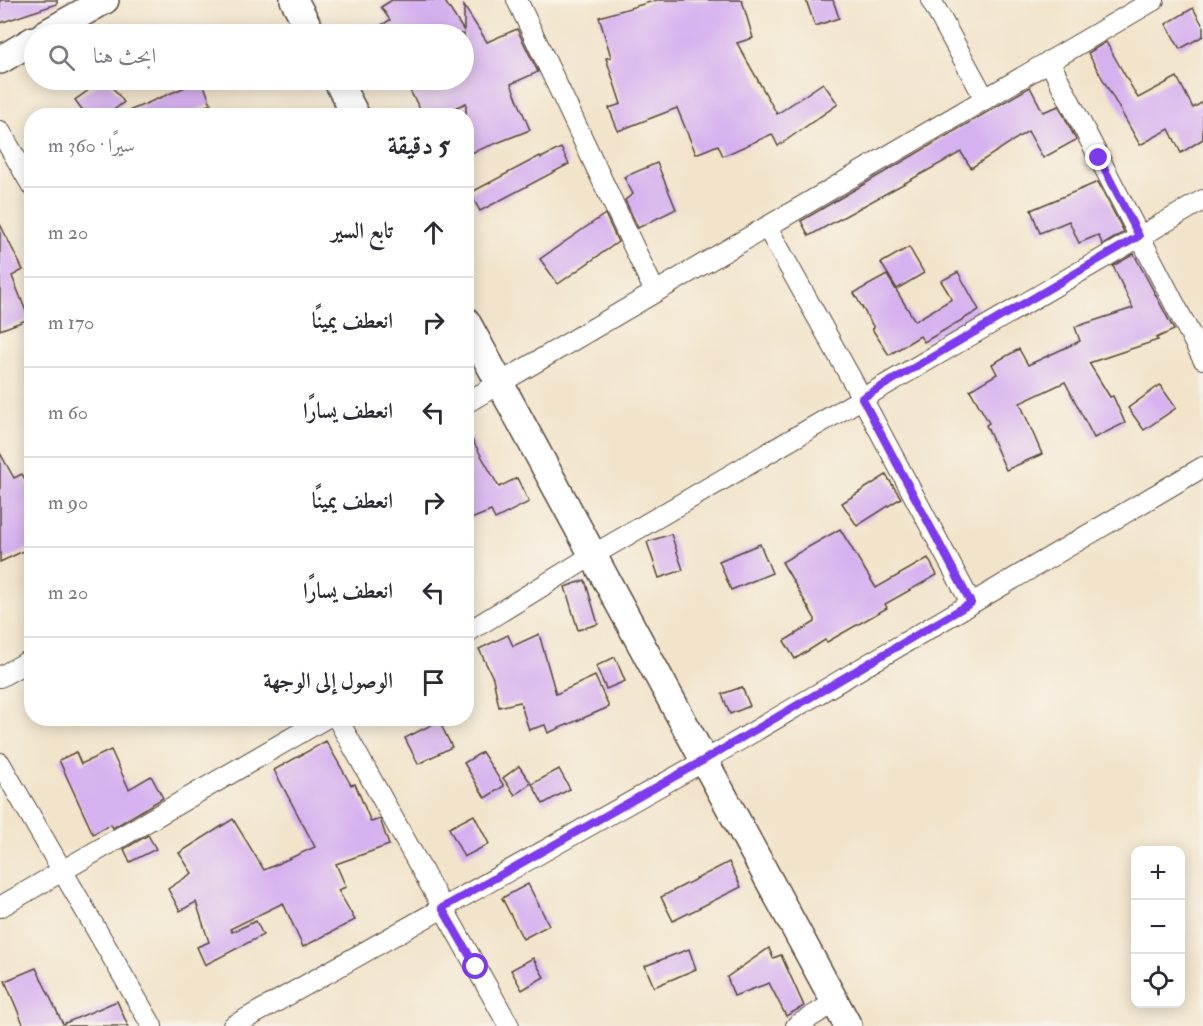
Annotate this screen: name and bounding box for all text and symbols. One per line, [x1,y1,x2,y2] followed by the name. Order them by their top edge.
[24,24,474,90] search box
[45,41,78,74] icon: search
[93,42,156,70] text: ابحث هنا
[388,130,450,162] text: 5 دقيقة
[48,133,135,158] text: سيرًا · 360 m
[1085,144,1111,170] route end
[417,216,450,249] icon: ahead
[331,217,393,245] text: تابع السير
[48,220,88,245] text: 20 m
[417,306,450,339] icon: right
[312,307,393,335] text: انعطف يمينًا
[48,310,94,335] text: 170 m
[417,396,450,429] icon: left
[303,397,393,425] text: انعطف يسارًا
[48,400,88,425] text: 60 m
[417,486,450,519] icon: right
[312,487,393,515] text: انعطف يمينًا
[48,490,88,515] text: 90 m
[417,576,450,609] icon: left
[303,577,393,605] text: انعطف يسارًا
[48,580,88,605] text: 20 m
[417,666,450,699] icon: arrive
[263,667,393,695] text: الوصول إلى الوجهة
[1131,846,1185,1008] map controls
[1131,846,1185,900] button: +
[1131,900,1185,954] button: −
[462,953,488,979] route start
[1131,954,1185,1008] button: locate

